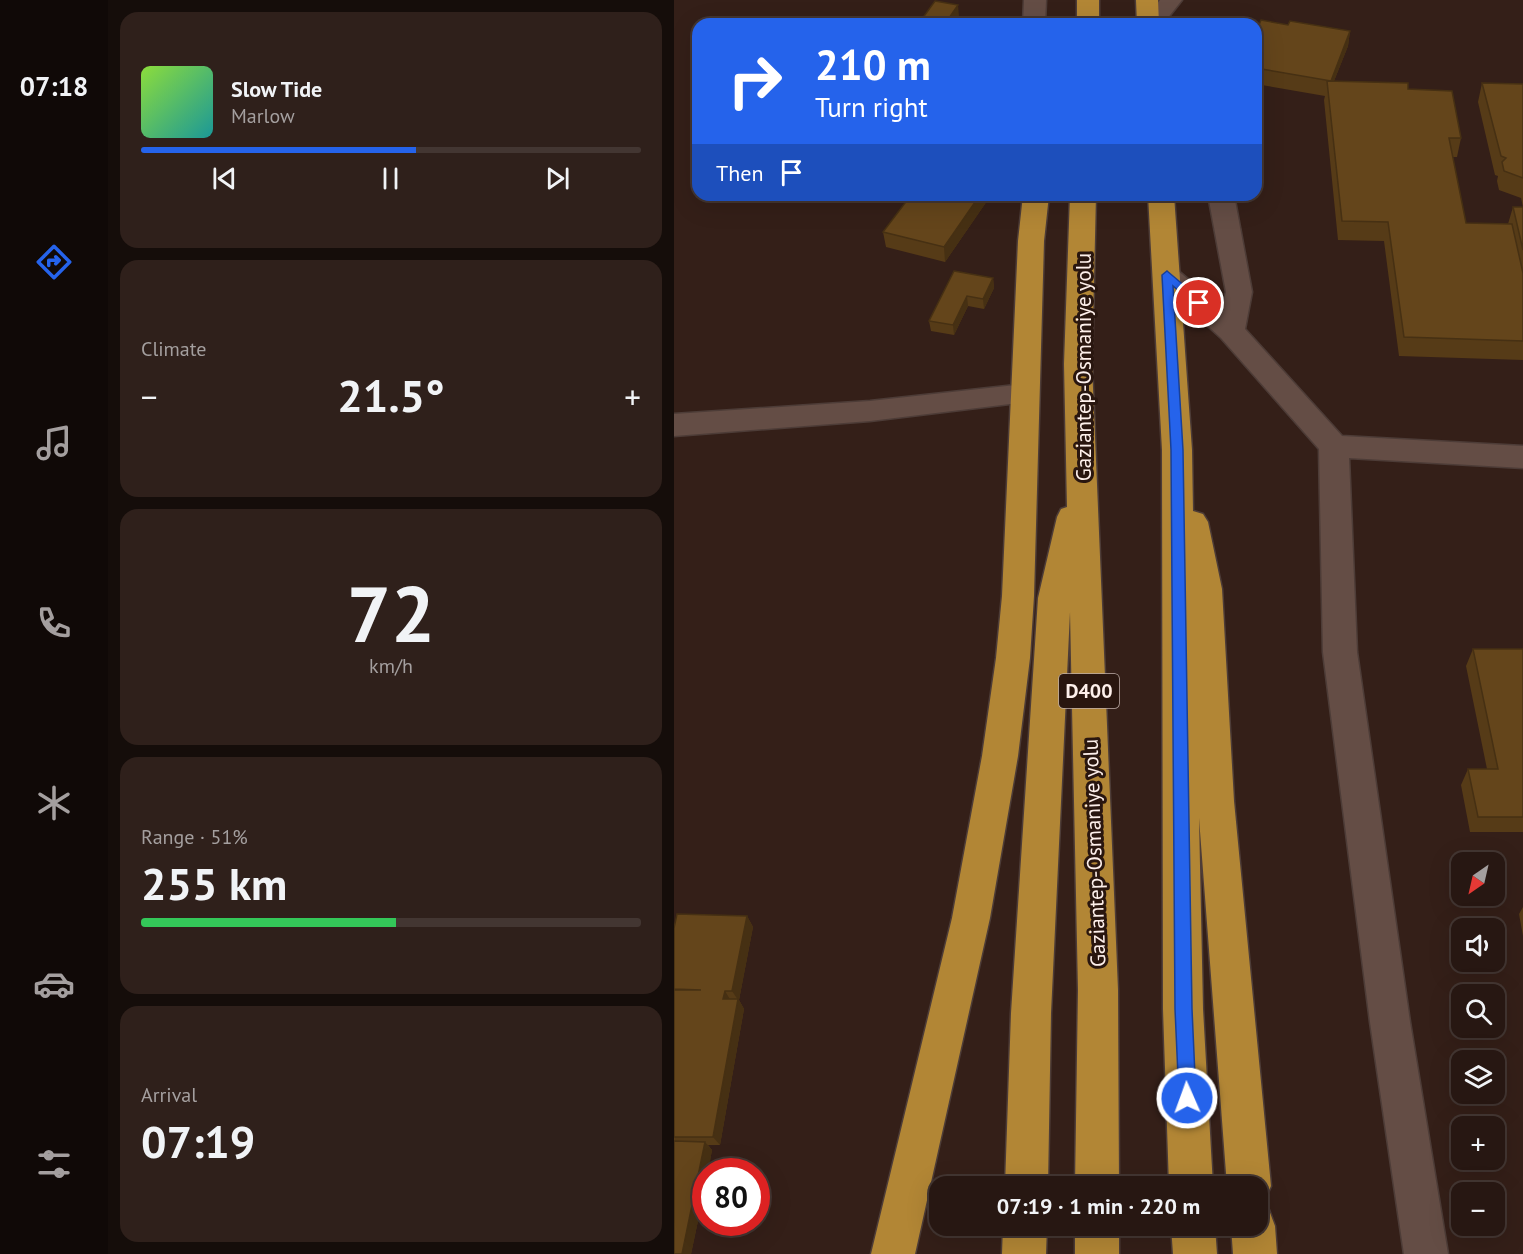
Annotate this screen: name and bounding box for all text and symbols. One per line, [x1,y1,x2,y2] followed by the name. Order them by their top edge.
[815,37,931,92] text: 210 m
[716,42,794,120] icon: right
[20,69,88,103] text: 07:18
[231,75,322,103] text: Slow Tide
[815,90,928,124] text: Turn right
[231,103,295,129] text: Marlow
[775,156,808,189] icon: arrive
[716,159,763,187] text: Then
[208,162,241,195] icon: previous
[374,162,407,195] icon: pause
[541,162,574,195] icon: next
[33,241,75,283] icon: directions
[1070,253,1097,481] street label: Gaziantep-Osmaniye yolu
[1173,277,1224,328] pin
[1182,286,1215,319] icon: arrive
[141,336,207,362] text: Climate
[337,366,445,424] text: 21.5°
[141,375,158,418] text: −
[624,375,641,418] text: +
[33,422,75,464] icon: music
[347,563,435,664] text: 72
[33,602,75,644] icon: phone
[369,653,413,679] text: km/h
[1059,674,1119,708] road number: D400
[1077,738,1111,968] street label: Gaziantep-Osmaniye yolu
[33,782,75,824] icon: climate
[141,824,248,850] text: Range · 51%
[1451,852,1505,906] north arrow
[1451,852,1505,1236] map controls
[141,854,287,912] text: 255 km
[1451,918,1505,972] button: sound
[33,963,75,1005] icon: car
[1451,984,1505,1038] button: search
[1451,1050,1505,1104] button: layers
[1155,1066,1219,1130] position arrow
[141,1082,197,1108] text: Arrival
[141,1112,255,1170] text: 07:19
[1451,1116,1505,1170] button: +
[33,1143,75,1185] icon: filters
[692,1158,770,1236] speed limit sign: 80
[1451,1182,1505,1236] button: −
[997,1192,1200,1220] text: 07:19 · 1 min · 220 m

